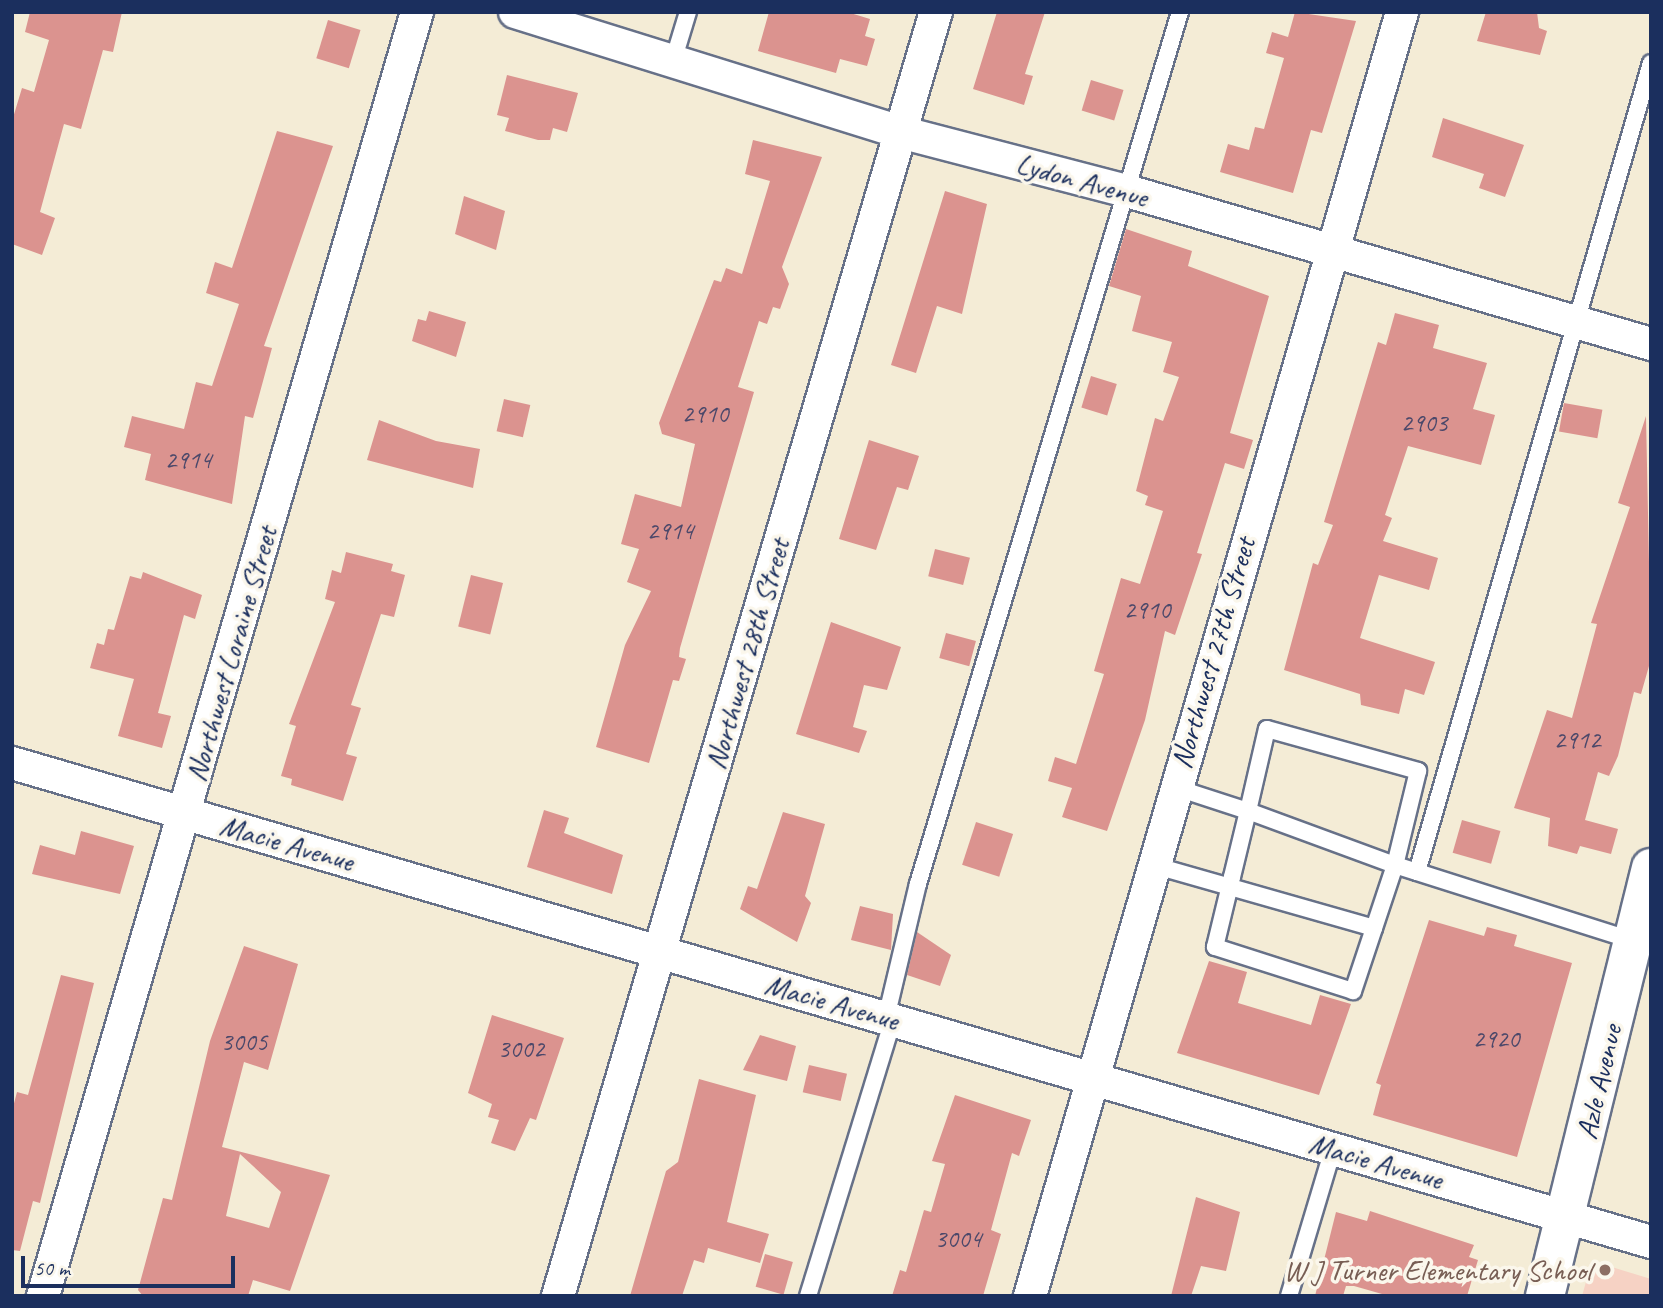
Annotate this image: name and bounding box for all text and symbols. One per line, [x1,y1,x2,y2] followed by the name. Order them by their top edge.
[1012,145,1152,215] street label: Lydon Avenue
[682,398,728,430] house number: 2910
[1401,407,1447,439] house number: 2903
[165,444,211,476] house number: 2914
[647,515,693,547] house number: 2914
[177,523,285,785] street label: Northwest Loraine Street
[1163,533,1263,773] street label: Northwest 27th Street
[697,534,797,774] street label: Northwest 28th Street
[1124,594,1170,626] house number: 2910
[1554,724,1600,756] house number: 2912
[216,807,358,879] street label: Macie Avenue
[761,966,903,1038] street label: Macie Avenue
[1568,1021,1630,1143] street label: Azle Avenue
[1473,1023,1519,1055] house number: 2920
[221,1026,267,1058] house number: 3005
[498,1033,544,1065] house number: 3002
[1305,1125,1447,1197] street label: Macie Avenue
[935,1223,981,1255] house number: 3004
[24,1242,238,1286] scale bar
[1284,1252,1591,1288] place label: W J Turner Elementary School
[34,1255,70,1281] text: 50 m
[1597,1262,1613,1278] marker: W J Turner Elementary School

